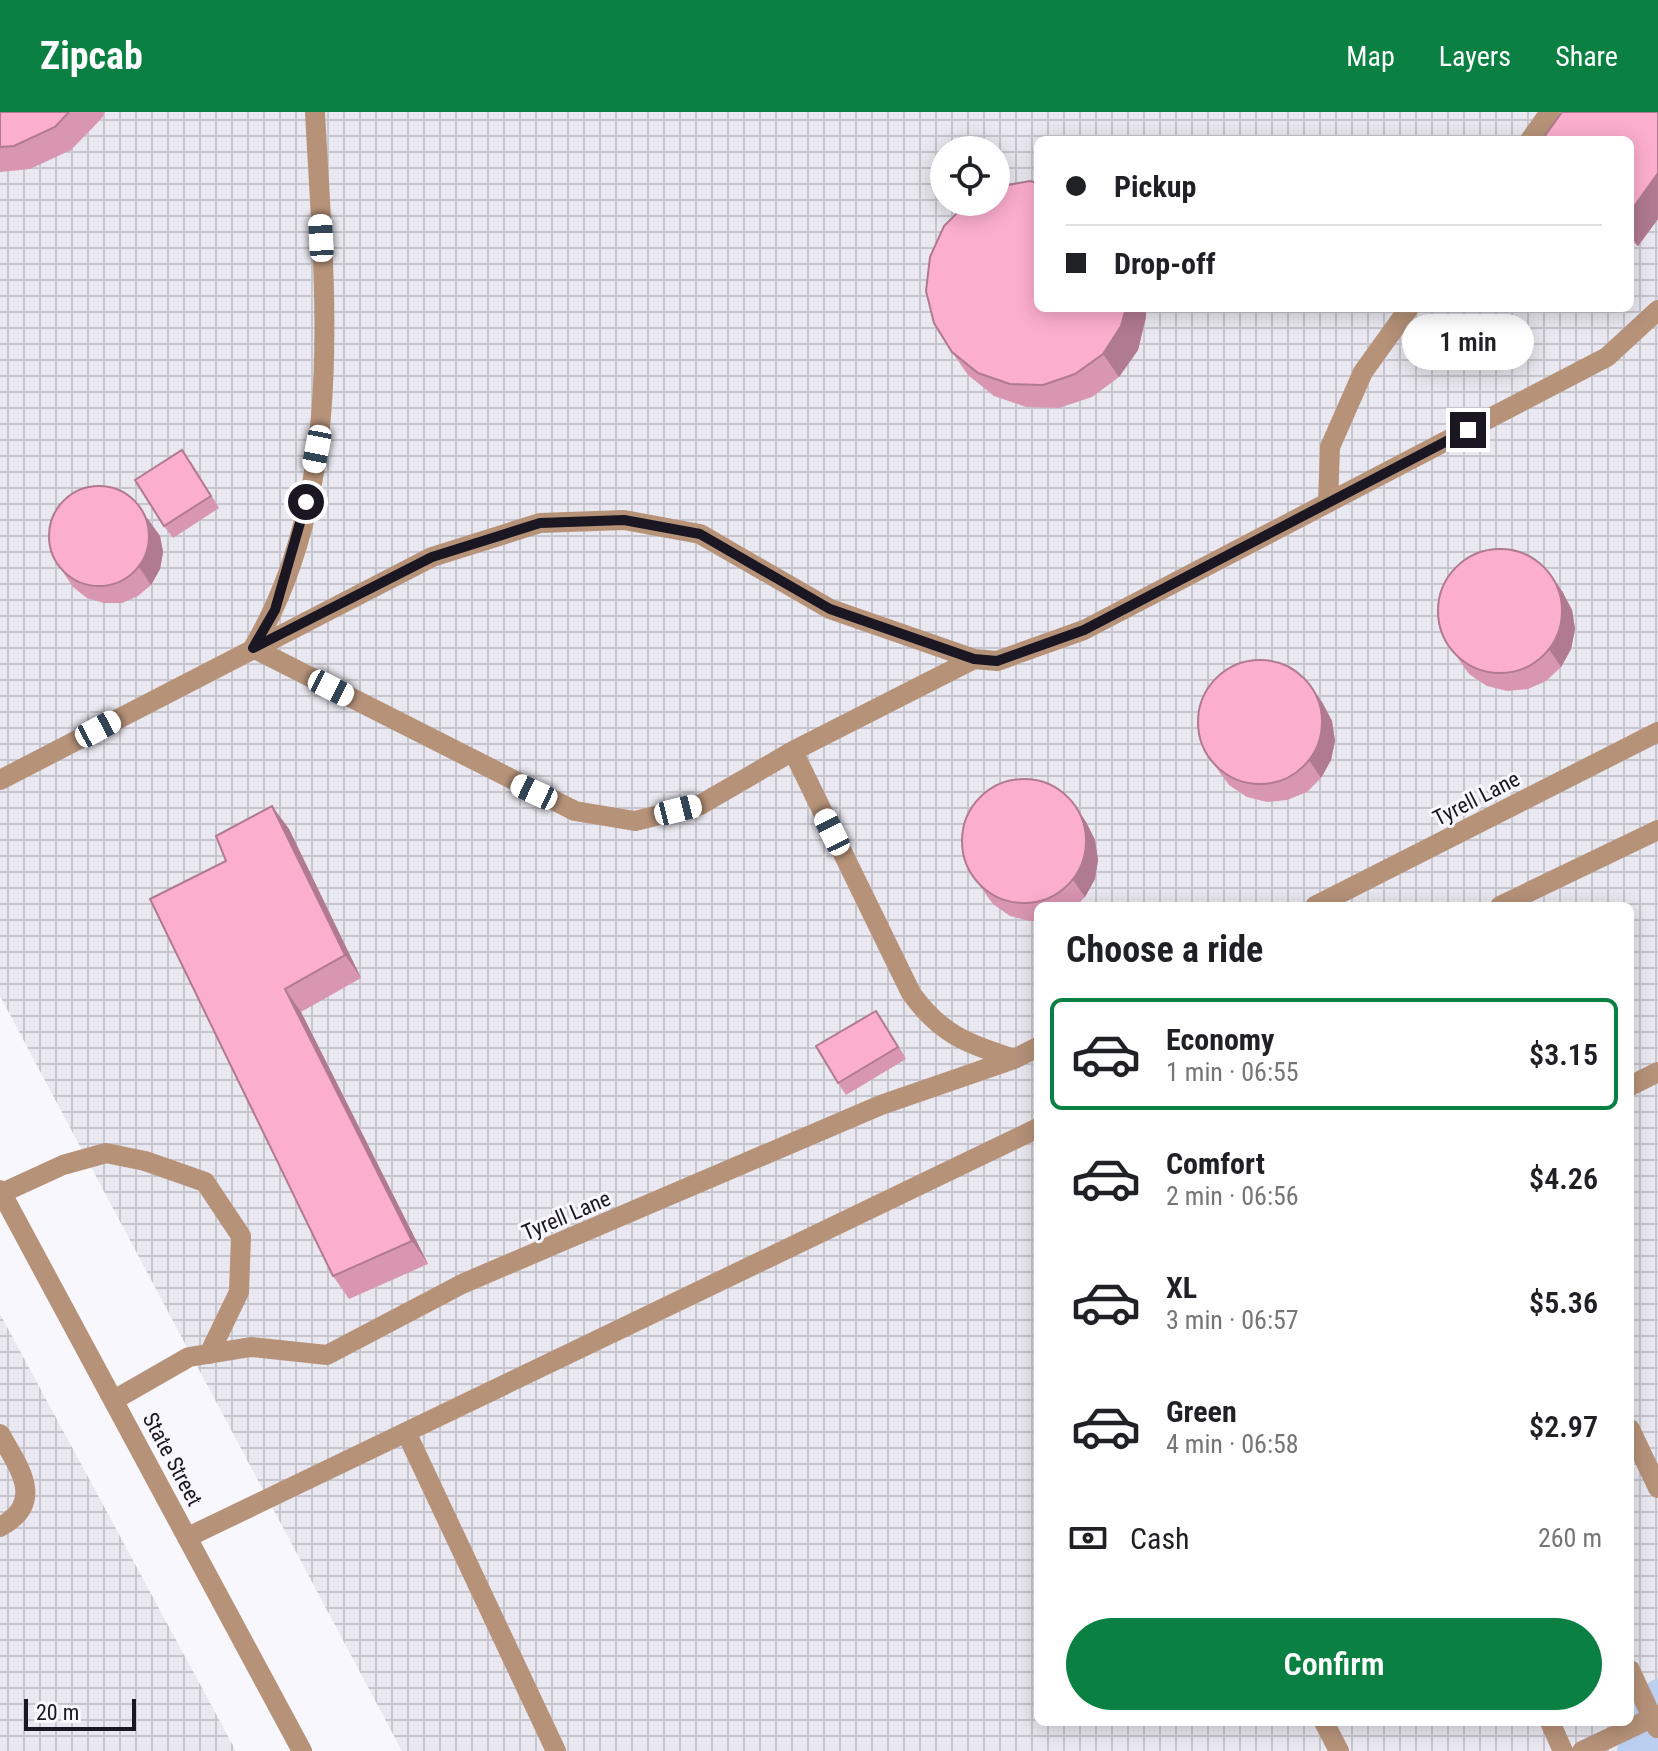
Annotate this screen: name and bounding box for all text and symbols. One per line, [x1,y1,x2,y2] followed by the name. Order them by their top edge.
[40,34,143,78] text: Zipcab
[1346,40,1395,73] text: Map
[1439,40,1511,73] text: Layers
[1555,40,1618,73] text: Share
[930,136,1010,216] map controls
[930,136,1010,216] button: locate
[1114,169,1196,204] text: Pickup
[308,213,334,263] car
[1114,246,1216,281] text: Drop-off
[1402,314,1534,370] callout: 1 min
[1439,327,1497,357] text: 1 min
[1450,412,1486,448] route end
[301,423,333,475] car
[288,484,324,520] route start
[304,666,358,710] car
[71,707,125,751] car
[1429,766,1524,831] street label: Tyrell Lane
[507,771,561,813] car
[652,793,704,827] car
[811,805,853,859] car
[1066,929,1263,971] text: Choose a ride
[1070,1018,1142,1090] icon: car
[1166,1022,1274,1057] text: Economy
[1529,1037,1598,1072] text: $3.15
[1166,1057,1299,1087] text: 1 min · 06:55
[1070,1142,1142,1214] icon: car
[1166,1146,1265,1181] text: Comfort
[1529,1161,1598,1196] text: $4.26
[1166,1181,1299,1211] text: 2 min · 06:56
[518,1186,614,1245] street label: Tyrell Lane
[1070,1266,1142,1338] icon: car
[1166,1270,1197,1305] text: XL
[1529,1285,1598,1320] text: $5.36
[1166,1305,1299,1335] text: 3 min · 06:57
[1070,1390,1142,1462] icon: car
[1166,1394,1237,1429] text: Green
[138,1408,208,1510] street label: State Street
[1529,1409,1598,1444] text: $2.97
[1166,1429,1299,1459] text: 4 min · 06:58
[1066,1516,1110,1560] icon: cash
[1130,1521,1190,1556] text: Cash
[1538,1523,1602,1553] text: 260 m
[1066,1618,1602,1710] button: Confirm
[24,1695,136,1731] scale bar
[36,1700,79,1725] text: 20 m

